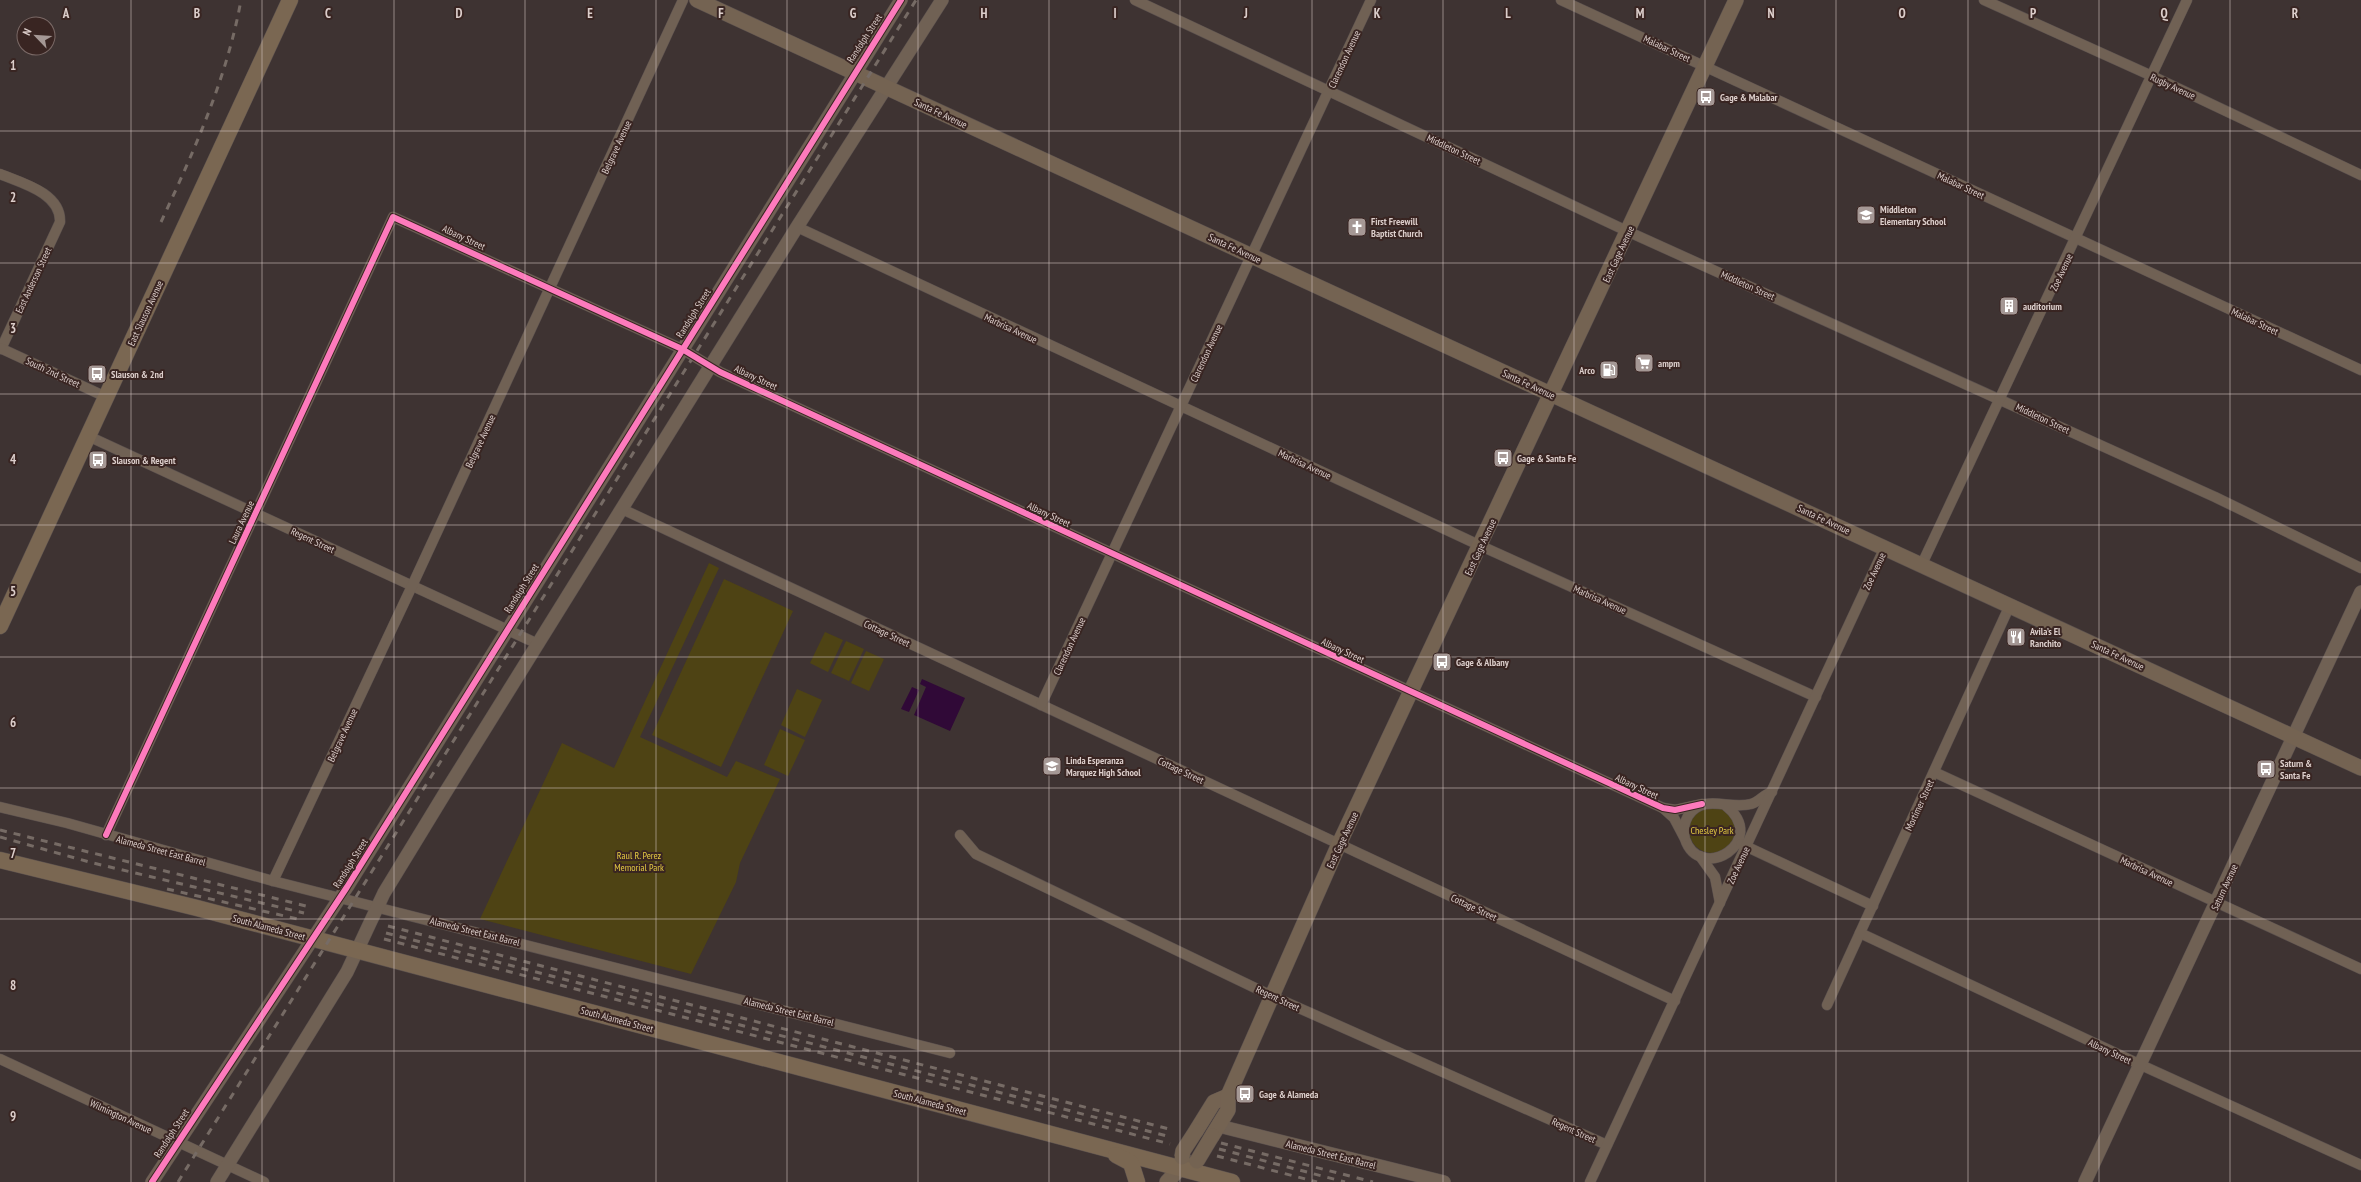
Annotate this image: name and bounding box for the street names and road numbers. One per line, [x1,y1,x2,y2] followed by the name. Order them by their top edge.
[844,11,885,65] street label: Randolph Street
[1325,28,1364,90] street label: Clarendon Avenue
[1641,32,1693,65] street label: Malabar Street
[2148,70,2197,103] street label: Rugby Avenue
[912,96,969,131] street label: Santa Fe Avenue
[598,118,634,176] street label: Belgrave Avenue
[1425,131,1483,168] street label: Middleton Street
[1935,169,1987,202] street label: Malabar Street
[440,222,488,253] street label: Albany Street
[1600,224,1637,285] street label: East Gage Avenue
[1206,231,1263,266] street label: Santa Fe Avenue
[12,245,55,315] street label: East Anderson Street
[2047,252,2076,293] street label: Zoe Avenue
[1719,268,1777,303] street label: Middleton Street
[125,278,166,348] street label: East Slauson Avenue
[673,286,714,340] street label: Randolph Street
[2229,305,2281,338] street label: Malabar Street
[982,311,1039,346] street label: Marbrisa Avenue
[1187,322,1226,384] street label: Clarendon Avenue
[24,354,82,391] street label: South 2nd Street
[732,362,780,393] street label: Albany Street
[1500,367,1557,402] street label: Santa Fe Avenue
[2014,400,2072,437] street label: Middleton Street
[462,412,498,470] street label: Belgrave Avenue
[1276,447,1333,482] street label: Marbrisa Avenue
[226,499,257,546] street label: Laura Avenue
[1025,499,1073,530] street label: Albany Street
[1795,502,1852,537] street label: Santa Fe Avenue
[1462,517,1499,578] street label: East Gage Avenue
[289,525,337,556] street label: Regent Street
[1860,551,1889,592] street label: Zoe Avenue
[501,561,542,615] street label: Randolph Street
[1571,582,1628,617] street label: Marbrisa Avenue
[1050,615,1089,677] street label: Clarendon Avenue
[862,617,912,650] street label: Cottage Street
[1319,635,1367,666] street label: Albany Street
[2089,638,2146,673] street label: Santa Fe Avenue
[324,706,360,764] street label: Belgrave Avenue
[1156,754,1206,787] street label: Cottage Street
[1613,771,1661,802] street label: Albany Street
[1902,777,1937,833] street label: Mortimer Street
[1324,810,1361,871] street label: East Gage Avenue
[115,832,208,869] street label: Alameda Street East Barrel
[330,836,371,890] street label: Randolph Street
[1724,845,1753,886] street label: Zoe Avenue
[2118,854,2175,889] street label: Marbrisa Avenue
[2208,862,2241,912] street label: Saturn Avenue
[1449,891,1499,924] street label: Cottage Street
[231,912,307,944] street label: South Alameda Street
[429,914,522,949] street label: Alameda Street East Barrel
[1254,983,1302,1014] street label: Regent Street
[743,994,836,1029] street label: Alameda Street East Barrel
[579,1004,655,1036] street label: South Alameda Street
[2086,1036,2134,1067] street label: Albany Street
[892,1087,968,1119] street label: South Alameda Street
[88,1096,154,1137] street label: Wilmington Avenue
[151,1106,192,1160] street label: Randolph Street
[1550,1115,1598,1146] street label: Regent Street
[1285,1137,1378,1172] street label: Alameda Street East Barrel

